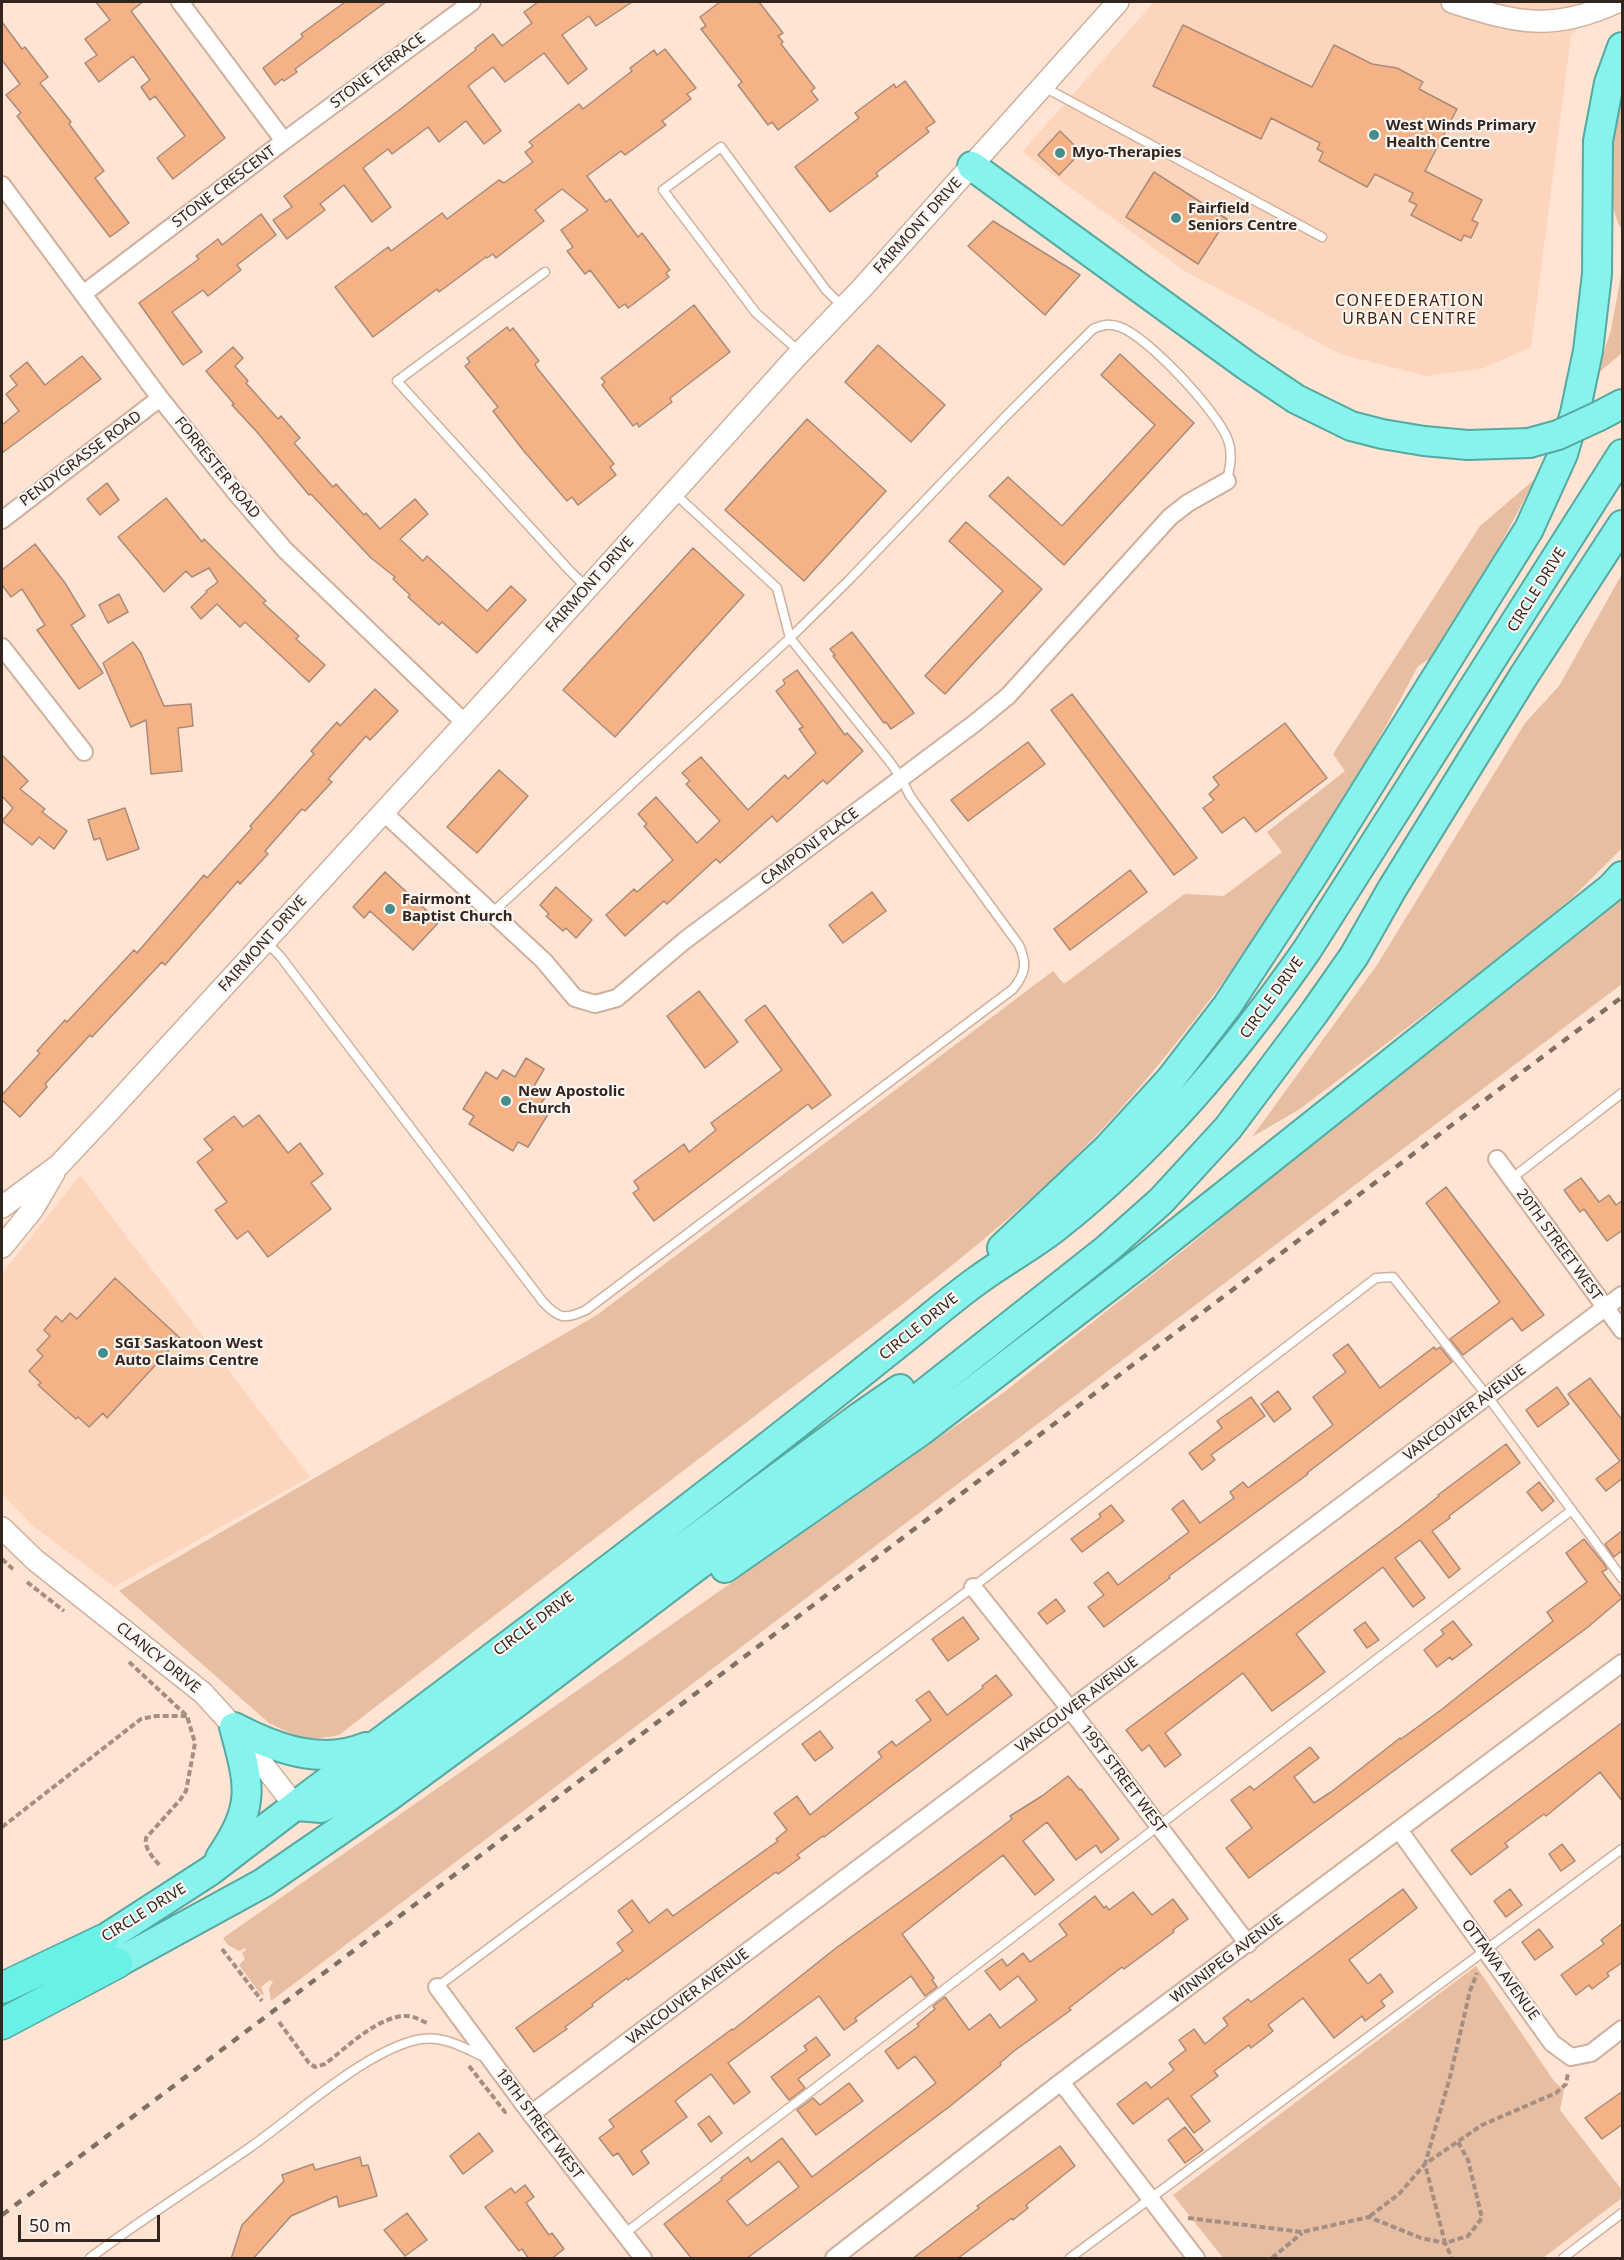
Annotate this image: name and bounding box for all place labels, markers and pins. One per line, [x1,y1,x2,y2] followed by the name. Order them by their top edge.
[1386,117,1536,152] place label: West Winds Primary Health Centre
[1367,128,1381,142] marker: West Winds Primary Health Centre
[1072,144,1181,162] place label: Myo-Therapies
[1053,146,1067,160] marker: Myo-Therapies
[1188,200,1297,235] place label: Fairfield Seniors Centre
[1169,211,1183,225] marker: Fairfield Seniors Centre
[402,891,512,926] place label: Fairmont Baptist Church
[383,902,397,916] marker: Fairmont Baptist Church
[518,1083,625,1118] place label: New Apostolic Church
[499,1094,513,1108] marker: New Apostolic Church
[115,1335,263,1370] place label: SGI Saskatoon West Auto Claims Centre
[96,1346,110,1360] marker: SGI Saskatoon West Auto Claims Centre

